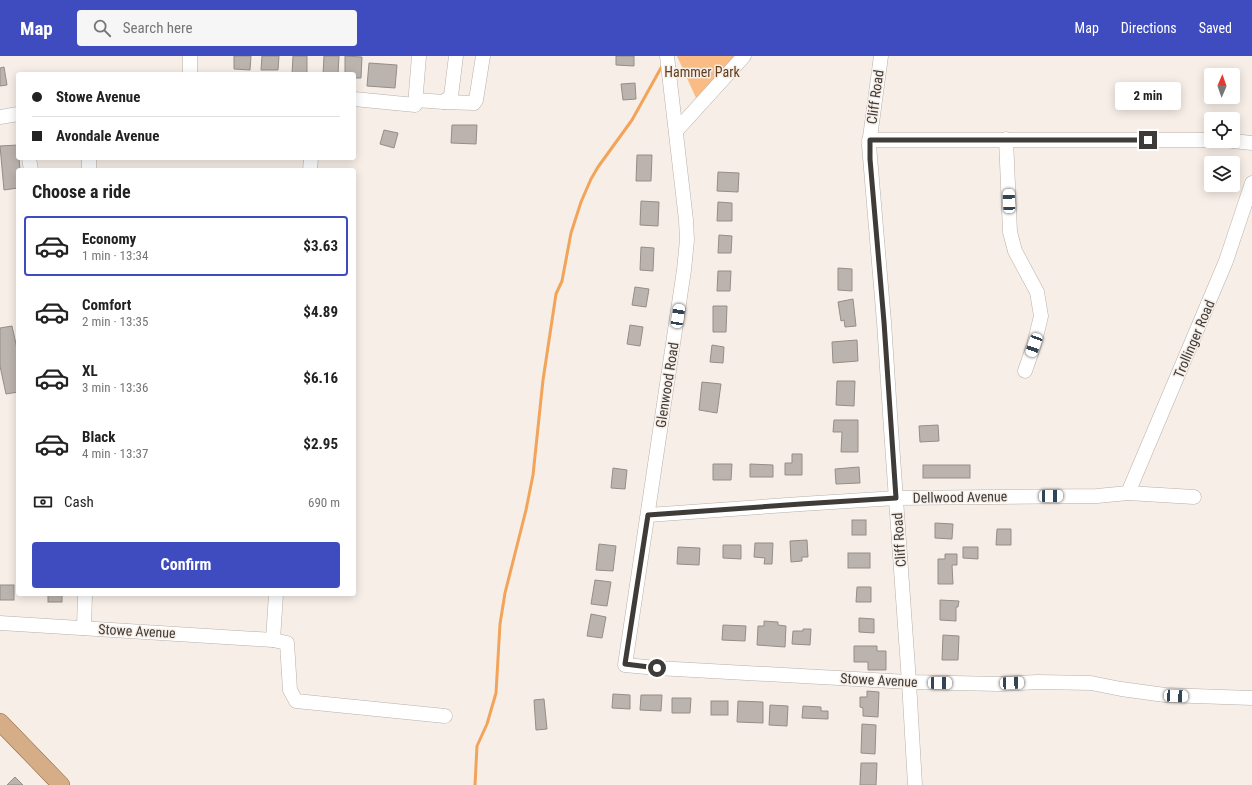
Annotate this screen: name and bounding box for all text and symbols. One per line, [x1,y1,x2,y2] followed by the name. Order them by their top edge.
[77,10,357,46] search box
[20,17,53,40] text: Map
[91,17,113,39] icon: search
[123,19,193,37] text: Search here
[1075,20,1099,36] text: Map
[1121,20,1177,36] text: Directions
[1199,20,1232,36] text: Saved
[664,64,740,80] park label: Hammer Park
[1204,68,1240,104] north arrow
[1204,68,1240,192] map controls
[863,69,887,125] street label: Cliff Road
[1115,82,1181,110] callout: 2 min
[56,88,140,106] text: Stowe Avenue
[1134,88,1162,103] text: 2 min
[1204,112,1240,148] button: locate
[56,127,159,145] text: Avondale Avenue
[1139,131,1157,149] route end
[1204,156,1240,192] button: layers
[32,181,131,202] text: Choose a ride
[1003,189,1015,213] car
[34,228,70,264] icon: car
[82,230,136,248] text: Economy
[303,237,338,255] text: $3.63
[82,248,148,263] text: 1 min · 13:34
[34,294,70,330] icon: car
[82,296,131,314] text: Comfort
[1170,297,1218,381] street label: Trollinger Road
[303,303,338,321] text: $4.89
[670,303,686,329] car
[82,314,148,329] text: 2 min · 13:35
[1024,332,1044,358] car
[652,341,682,429] street label: Glenwood Road
[34,360,70,396] icon: car
[82,362,98,380] text: XL
[303,369,338,387] text: $6.16
[82,380,148,395] text: 3 min · 13:36
[34,426,70,462] icon: car
[82,428,115,446] text: Black
[303,435,338,453] text: $2.95
[82,446,148,461] text: 4 min · 13:37
[913,488,1008,506] street label: Dellwood Avenue
[1039,490,1063,502] car
[32,491,54,513] icon: cash
[64,493,94,511] text: Cash
[308,495,340,510] text: 690 m
[889,512,909,568] street label: Cliff Road
[32,542,340,588] button: Confirm
[98,621,177,641] street label: Stowe Avenue
[648,659,666,677] route start
[840,670,919,690] street label: Stowe Avenue
[928,677,952,689] car
[1000,677,1024,689] car
[1164,689,1188,703] car

